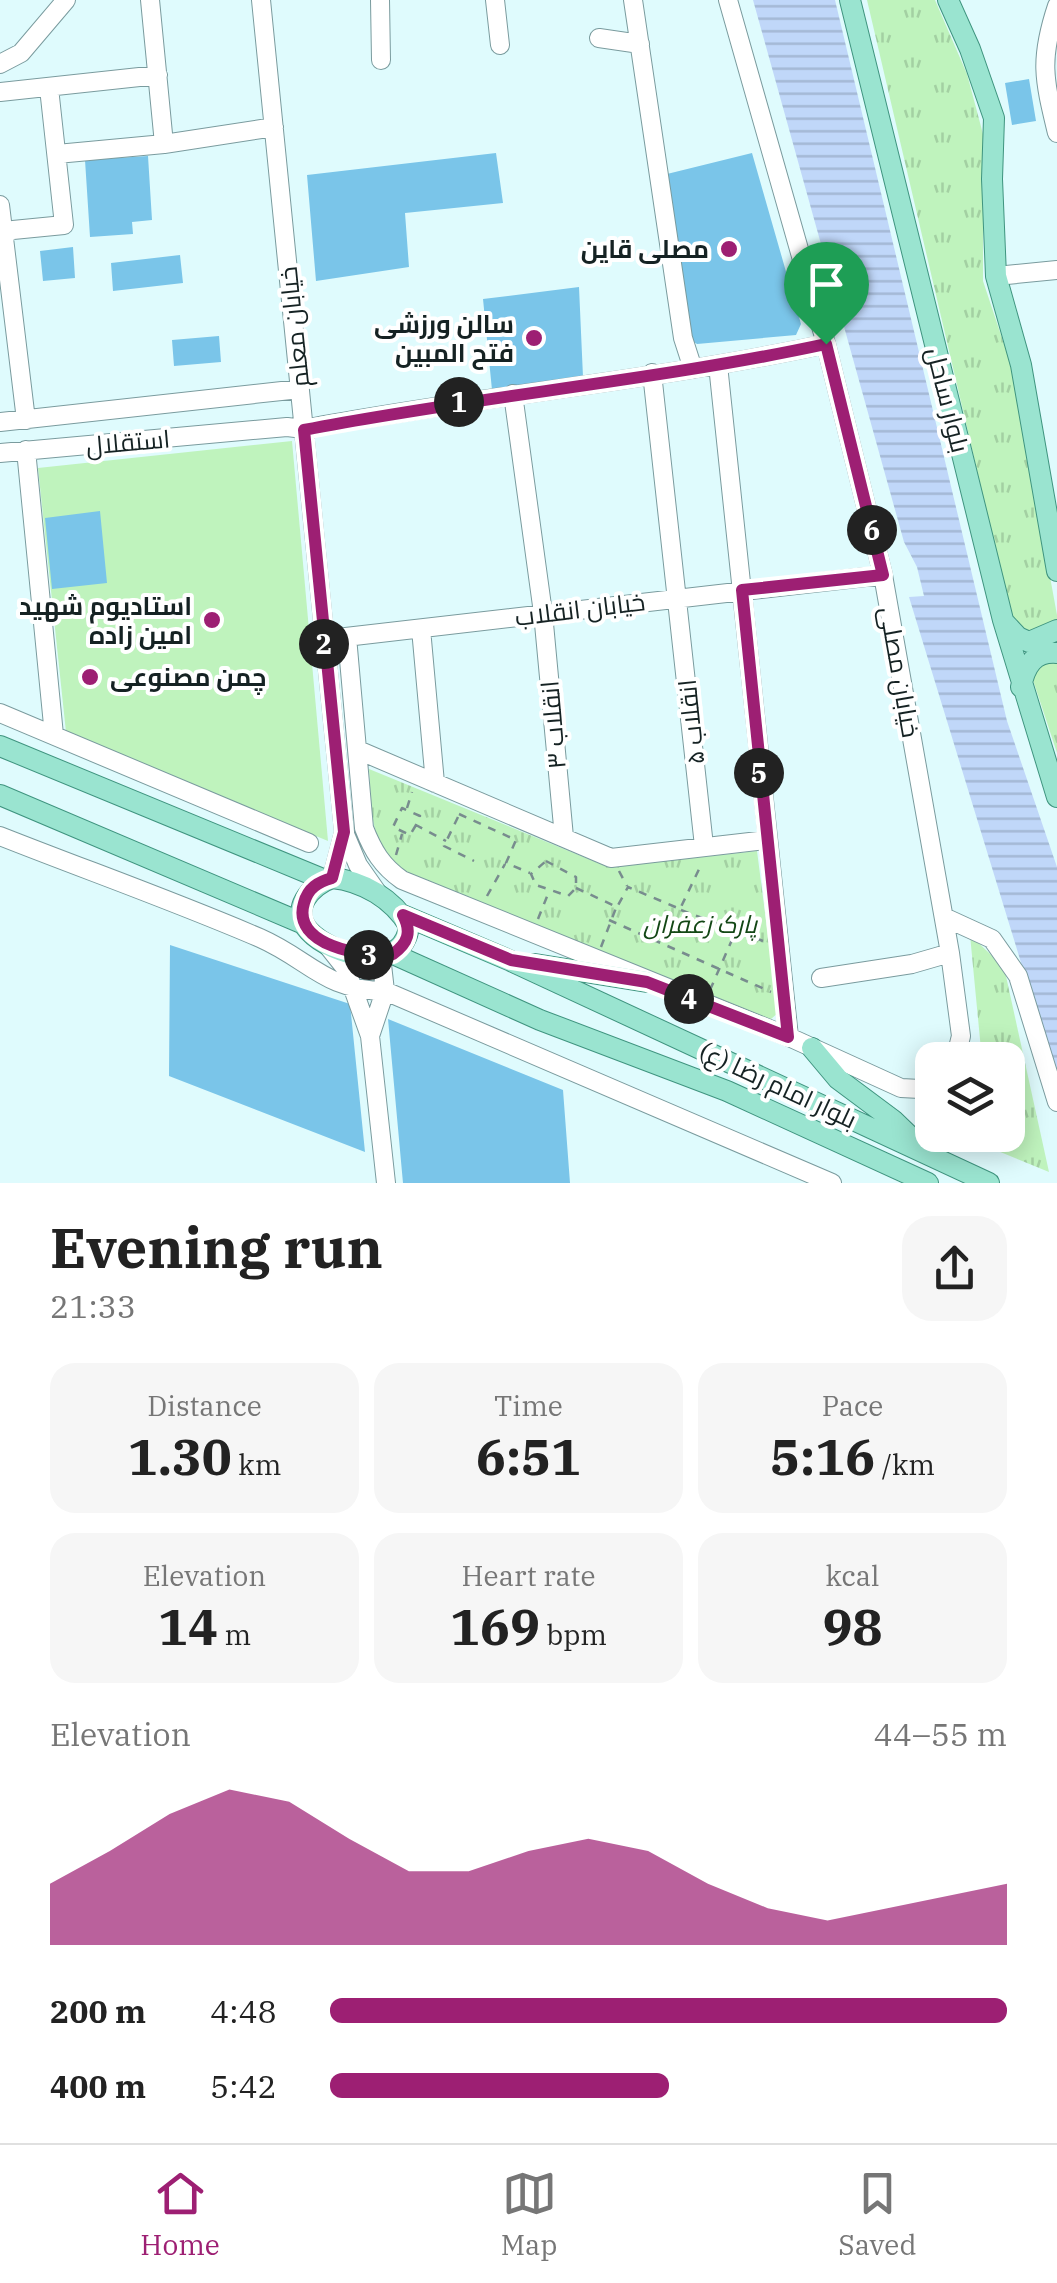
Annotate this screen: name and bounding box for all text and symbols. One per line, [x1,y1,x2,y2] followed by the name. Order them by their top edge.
[581,232,709,265] place label: مصلی قاین
[718,238,740,260] marker: مصلی قاین
[784,242,869,345] pin
[799,257,854,312] icon: arrive
[271,265,318,389] street label: خیابان معلم
[374,307,514,370] place label: سالن ورزشی فتح المبین
[523,327,545,349] marker: سالن ورزشی فتح المبین
[919,344,977,456] street label: بلوار ساحل
[434,377,484,427] pin: 1
[451,383,467,420] text: 1
[85,421,171,462] street label: استقلال
[847,505,897,555] pin: 6
[864,511,880,548] text: 6
[513,584,647,633] street label: خیابان انقلاب
[19,589,192,651] place label: استادیوم شهید امین زاده
[873,604,928,740] street label: خیابان مصلی
[201,609,223,631] marker: استادیوم شهید امین زاده
[299,619,349,669] pin: 2
[316,625,332,662] text: 2
[110,660,267,695] place label: چمن مصنوعی
[79,666,101,688] marker: چمن مصنوعی
[670,678,711,766] street label: انقلاب ۵
[532,679,573,771] street label: انقلاب ۳
[734,748,784,798] pin: 5
[751,754,767,791] text: 5
[643,907,758,941] park label: پارک زعفران
[344,930,394,980] pin: 3
[361,936,377,973] text: 3
[664,974,714,1024] pin: 4
[681,980,697,1017] text: 4
[693,1034,862,1137] street label: بلوار امام رضا (ع)
[915,1042,1025,1152] map controls
[915,1042,1025,1152] button: layers
[50,1212,383,1283] text: Evening run
[902,1216,1007,1321] button: share
[50,1285,136,1327] text: 21:33
[147,1387,262,1424] text: Distance
[494,1387,563,1424] text: Time
[822,1387,883,1424] text: Pace
[128,1424,232,1489] text: 1.30
[476,1424,581,1489] text: 6:51
[770,1424,875,1489] text: 5:16
[232,1446,281,1483] text: km
[875,1446,935,1483] text: /km
[143,1557,266,1594] text: Elevation
[462,1557,595,1594] text: Heart rate
[826,1557,879,1594] text: kcal
[158,1594,218,1659] text: 14
[450,1594,540,1659] text: 169
[823,1594,883,1659] text: 98
[218,1616,251,1653] text: m
[540,1616,607,1653] text: bpm
[50,1713,191,1755] text: Elevation
[873,1713,1007,1755] text: 44–55 m
[50,1990,146,2032] text: 200 m
[210,1990,277,2032] text: 4:48
[50,2065,146,2107] text: 400 m
[210,2065,277,2107] text: 5:42
[140,2166,220,2263] tab: Home
[501,2166,558,2263] tab: Map
[838,2166,917,2263] tab: Saved

